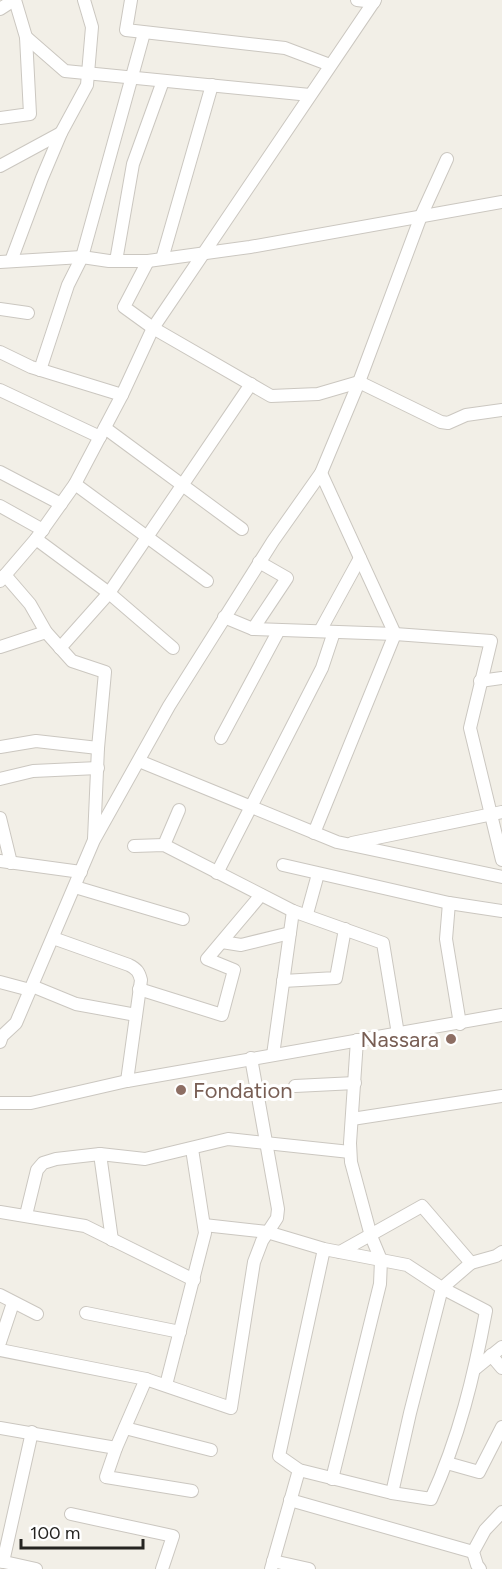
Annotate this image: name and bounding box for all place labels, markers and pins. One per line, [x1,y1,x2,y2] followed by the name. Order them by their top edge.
[360,1026,439,1053] place label: Nassara
[444,1032,458,1046] marker: Nassara
[193,1077,292,1104] place label: Fondation
[174,1083,188,1097] marker: Fondation

